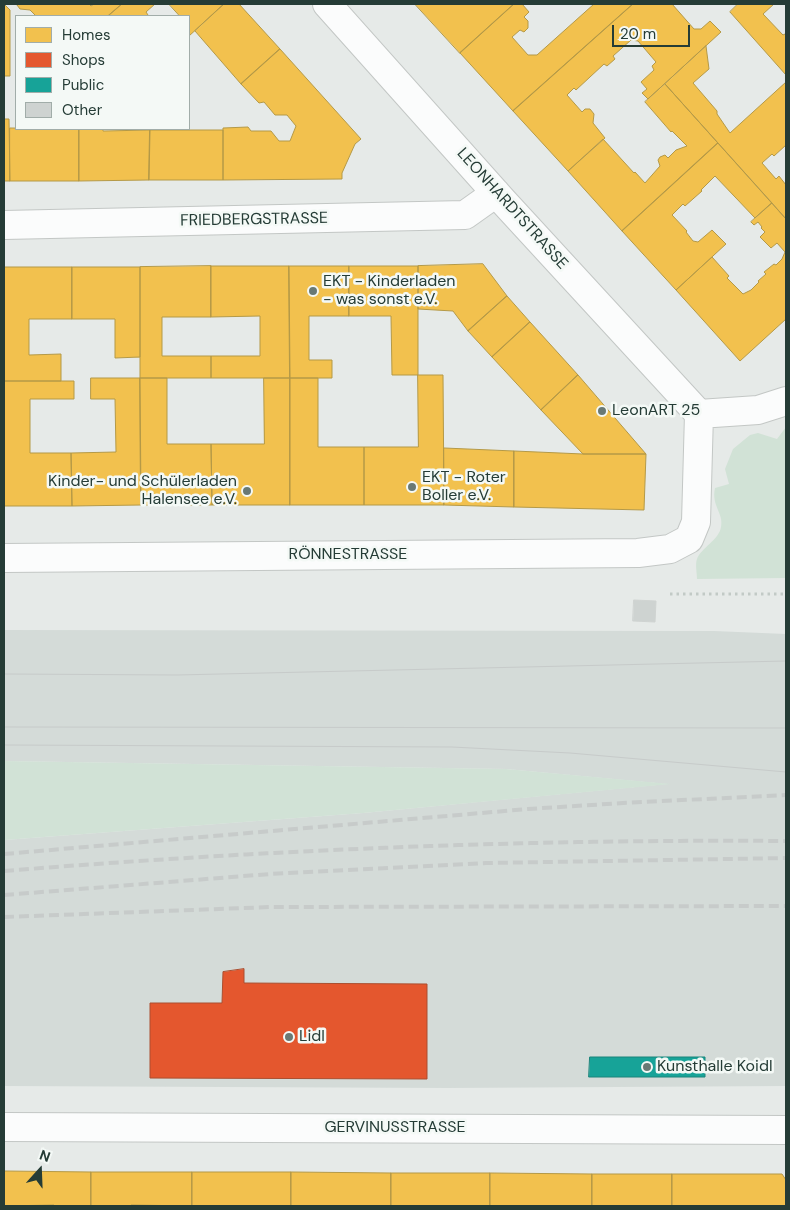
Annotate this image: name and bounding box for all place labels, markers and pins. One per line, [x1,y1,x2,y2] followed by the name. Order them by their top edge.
[323,272,456,310] place label: EKT - Kinderladen - was sonst e.V.
[307,285,319,297] marker: EKT - Kinderladen - was sonst e.V.
[612,401,700,421] place label: LeonART 25
[596,405,608,417] marker: LeonART 25
[422,468,506,506] place label: EKT - Roter Boller e.V.
[48,472,237,510] place label: Kinder- und Schülerladen Halensee e.V.
[406,481,418,493] marker: EKT - Roter Boller e.V.
[241,485,253,497] marker: Kinder- und Schülerladen Halensee e.V.
[299,1027,325,1047] place label: Lidl
[283,1031,295,1043] marker: Lidl
[657,1057,773,1077] place label: Kunsthalle Koidl
[641,1061,653,1073] marker: Kunsthalle Koidl

